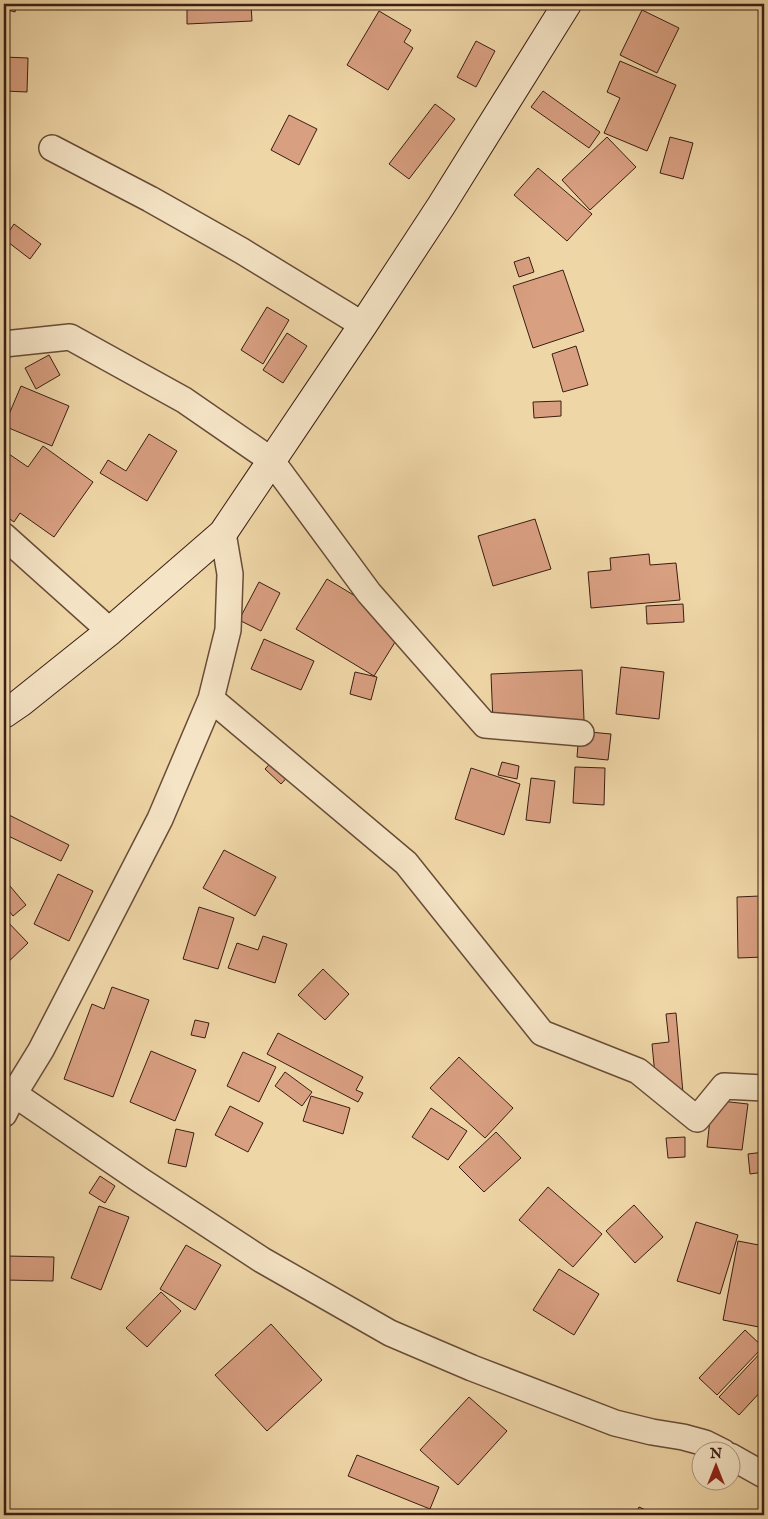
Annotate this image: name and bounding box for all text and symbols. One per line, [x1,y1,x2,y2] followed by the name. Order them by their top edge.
[690,1442,740,1492] north arrow
[709,1445,722,1463] text: N

